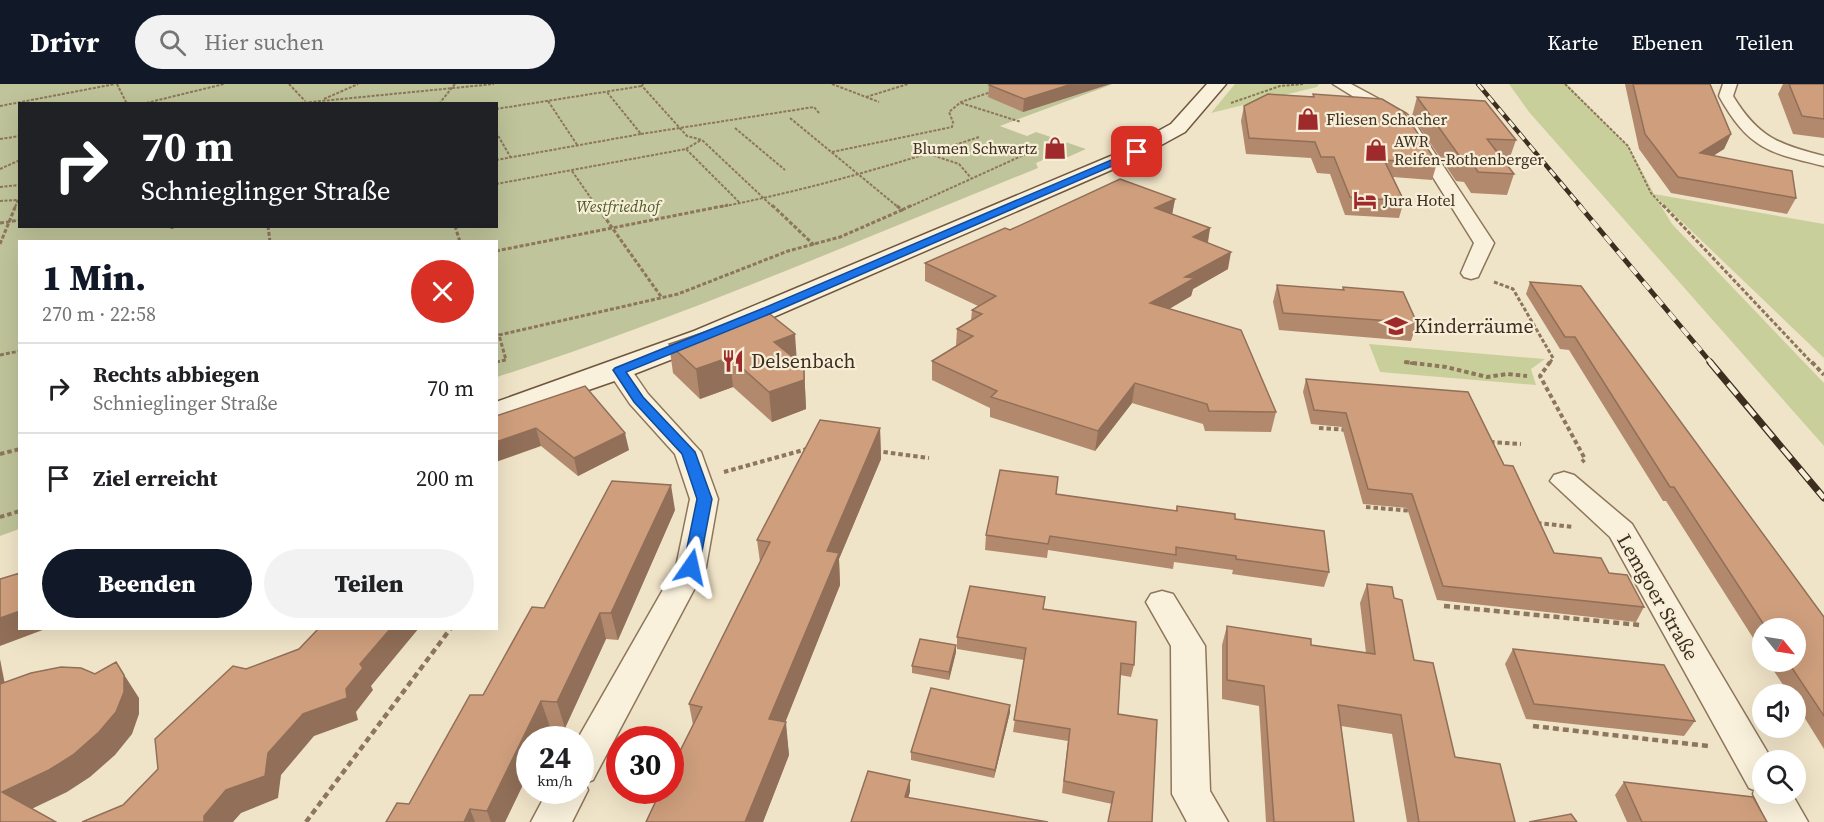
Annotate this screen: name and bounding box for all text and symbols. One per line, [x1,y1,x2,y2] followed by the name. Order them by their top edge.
[135,15,555,69] search box
[30,23,99,61] text: Drivr
[156,26,189,59] icon: search
[204,27,324,57] text: Hier suchen
[1547,28,1598,57] text: Karte
[1631,28,1703,57] text: Ebenen
[1736,28,1794,57] text: Teilen
[1295,106,1321,132] shop icon: Fliesen Schacher
[1326,108,1447,130] place label: Fliesen Schacher
[141,117,234,175] text: 70 m
[42,126,120,204] icon: right
[1111,126,1162,177] pin
[1394,130,1544,170] place label: AWR Reifen-Rothenberger
[1042,135,1068,161] shop icon: Blumen Schwartz
[1120,135,1153,168] icon: arrive
[913,137,1037,159] place label: Blumen Schwartz
[1363,137,1389,163] shop icon: AWR Reifen-Rothenberger
[141,172,390,209] text: Schnieglinger Straße
[1352,187,1378,213] hotel icon: Jura Hotel
[1382,189,1455,211] place label: Jura Hotel
[576,195,663,217] park label: Westfriedhof
[42,253,146,302] text: 1 Min.
[411,260,474,323] button: close
[42,300,156,328] text: 270 m · 22:58
[1414,312,1534,340] place label: Kinderräume
[1383,313,1409,339] school or university icon: Kinderräume
[751,347,855,375] place label: Delsenbach
[720,348,746,374] restaurant icon: Delsenbach
[93,359,260,389] text: Rechts abbiegen
[42,372,75,405] icon: right
[427,373,474,403] text: 70 m
[93,389,278,417] text: Schnieglinger Straße
[42,462,75,495] icon: arrive
[93,463,217,493] text: Ziel erreicht
[416,463,474,493] text: 200 m
[1610,529,1706,665] street label: Lemgoer Straße
[659,535,723,599] position arrow
[42,549,252,618] button: Beenden
[264,549,474,618] button: Teilen
[1752,618,1806,672] north arrow
[1752,618,1806,804] map controls
[1752,684,1806,738] button: sound
[606,726,684,804] speed limit sign: 30
[539,737,571,778] text: 24
[1752,750,1806,804] button: search
[537,770,573,791] text: km/h

